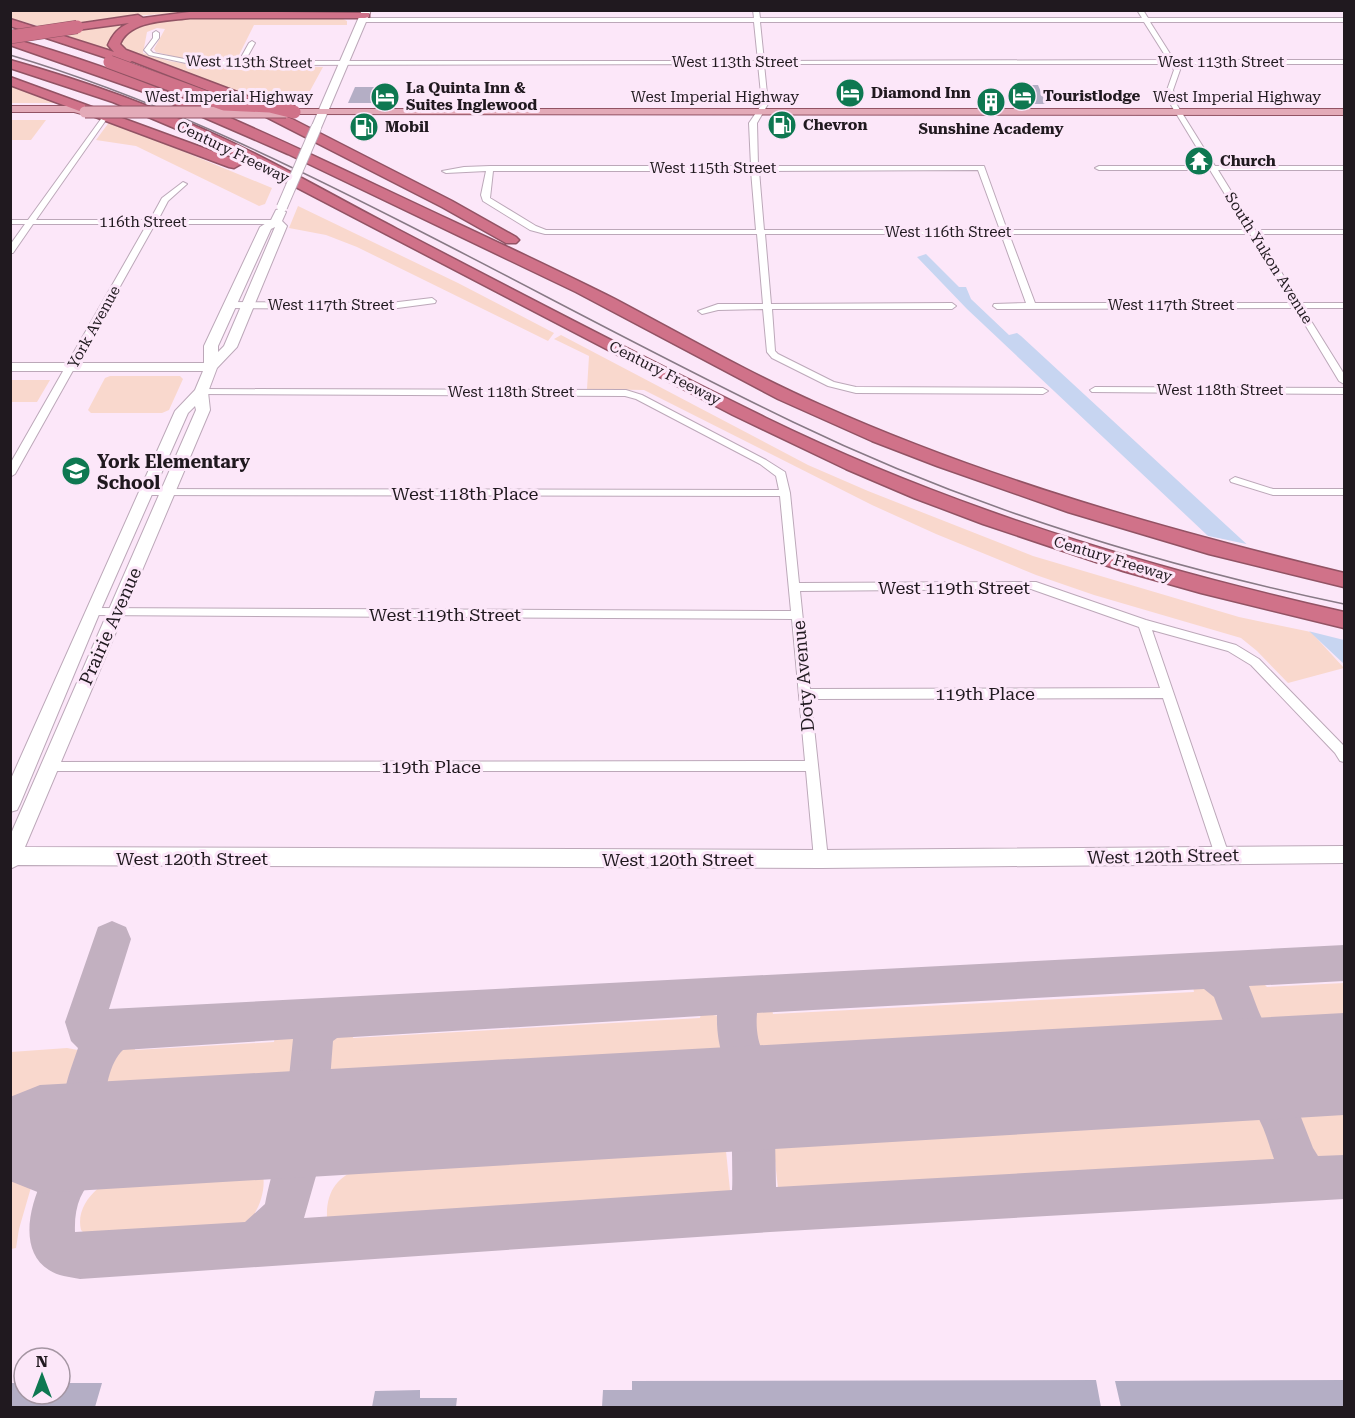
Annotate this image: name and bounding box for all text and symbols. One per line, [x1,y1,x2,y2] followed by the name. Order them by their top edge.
[186,52,313,72] street label: West 113th Street
[672,53,799,71] street label: West 113th Street
[1158,53,1285,71] street label: West 113th Street
[834,77,866,109] hotel icon: Diamond Inn
[406,79,537,114] place label: La Quinta Inn & Suites Inglewood
[1006,80,1038,112] hotel icon: Touristlodge
[369,81,401,113] hotel icon: La Quinta Inn & Suites Inglewood
[871,84,971,102] place label: Diamond Inn
[975,86,1007,118] building icon: Sunshine Academy
[1043,87,1141,105] place label: Touristlodge
[145,88,313,106] street label: West Imperial Highway
[631,88,799,106] street label: West Imperial Highway
[1153,88,1321,106] street label: West Imperial Highway
[766,109,798,141] fuel station icon: Chevron
[348,111,380,143] fuel station icon: Mobil
[803,116,868,134] place label: Chevron
[174,117,292,187] street label: Century Freeway
[385,118,429,136] place label: Mobil
[918,120,1064,138] place label: Sunshine Academy
[1183,145,1215,177] temple icon: Church
[1220,152,1276,170] place label: Church
[650,159,777,177] street label: West 115th Street
[1221,189,1317,327] street label: South Yukon Avenue
[99,213,187,231] street label: 116th Street
[885,223,1012,241] street label: West 116th Street
[64,283,124,371] street label: York Avenue
[268,296,395,314] street label: West 117th Street
[1108,296,1235,314] street label: West 117th Street
[606,337,724,409] street label: Century Freeway
[1157,381,1284,399] street label: West 118th Street
[448,383,575,401] street label: West 118th Street
[97,451,250,493] place label: York Elementary School
[60,455,92,487] school or university icon: York Elementary School
[392,483,539,504] street label: West 118th Place
[1052,532,1175,586] street label: Century Freeway
[75,564,145,688] street label: Prairie Avenue
[878,577,1030,598] street label: West 119th Street
[369,604,521,625] street label: West 119th Street
[788,619,818,733] street label: Doty Avenue
[935,683,1035,704] street label: 119th Place
[381,756,481,777] street label: 119th Place
[1087,844,1239,868] street label: West 120th Street
[116,848,268,869] street label: West 120th Street
[602,849,754,870] street label: West 120th Street
[12,1346,72,1406] north arrow
[36,1352,48,1371] text: N

